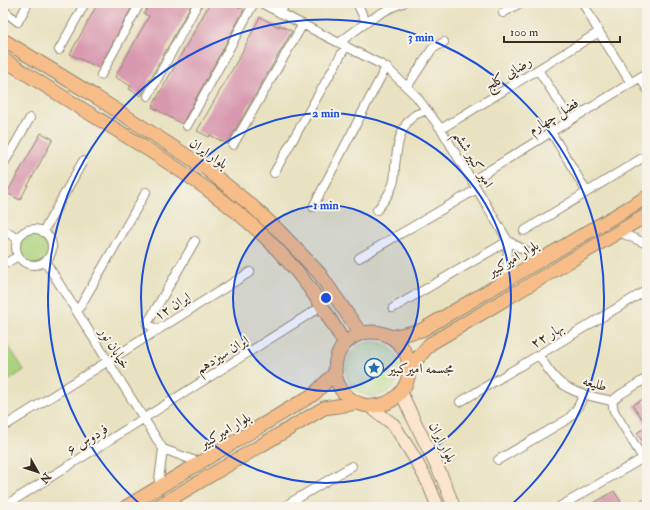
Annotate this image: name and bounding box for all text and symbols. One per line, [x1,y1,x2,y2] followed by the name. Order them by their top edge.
[504,18,620,44] scale bar
[510,25,539,40] text: 100 m
[408,30,435,45] text: 3 min
[482,53,537,98] street label: رضایی کلج
[525,94,584,142] street label: فضل چهارم
[312,106,340,121] text: 2 min
[446,128,497,193] street label: امیر کبیر ششم
[186,134,231,173] street label: بلوار ایران
[313,198,340,213] text: 1 min
[483,236,542,281] street label: بلوار امیرکبیر
[151,289,194,324] street label: ایران ۱۲
[319,291,333,305] centre of rings
[528,319,567,353] street label: بهار ۲۲
[94,323,134,372] street label: خیابان نور
[193,332,255,382] street label: ایران سیزدهم
[363,357,385,379] place icon: مجسمه امیرکبیر
[386,360,454,377] place label: مجسمه امیرکبیر
[581,372,609,395] street label: طلیعه
[195,408,254,453] street label: بلوار امیرکبیر
[425,419,460,466] street label: بلوار ایران
[63,420,111,459] street label: فردوس ۶
[18,452,58,492] north arrow
[37,469,54,487] text: N

